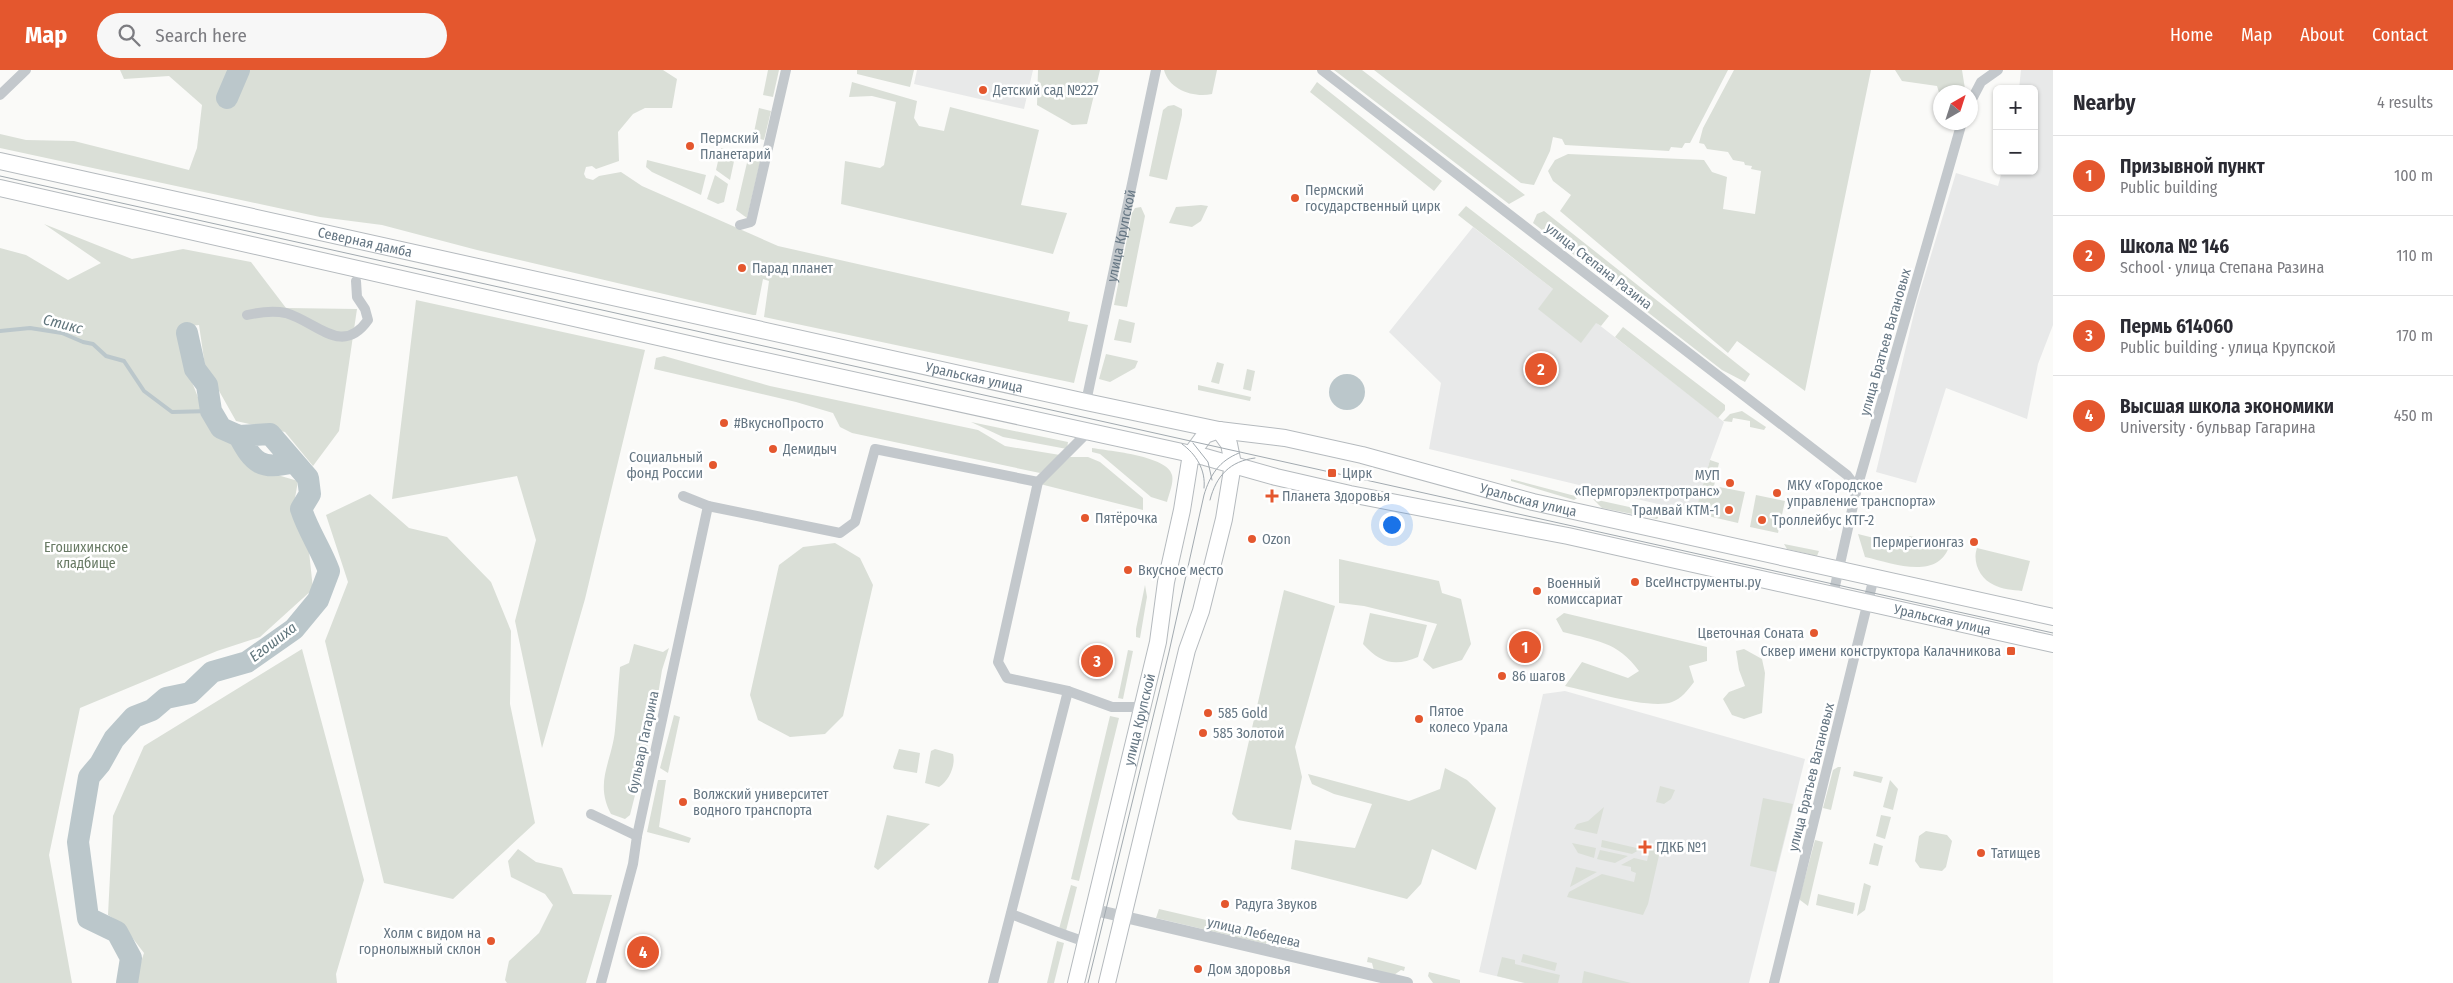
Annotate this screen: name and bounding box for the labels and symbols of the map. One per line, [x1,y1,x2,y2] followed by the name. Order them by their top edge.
[992,82,1099,99] place label: Детский сад №227
[977,84,989,96] marker: Детский сад №227
[1933,85,1978,130] north arrow
[700,130,771,163] place label: Пермский Планетарий
[684,140,696,152] marker: Пермский Планетарий
[1305,182,1441,215] place label: Пермский государственный цирк
[1104,188,1140,284] street label: улица Крупской
[1289,192,1301,204] marker: Пермский государственный цирк
[1542,220,1655,313] street label: улица Степана Разина
[316,224,414,261] street label: Северная дамба
[752,260,833,277] place label: Парад планет
[736,262,748,274] marker: Парад планет
[1856,266,1915,418] street label: улица Братьев Вагановых
[41,310,85,338] water label: Стикс
[1525,350,1557,388] pin: 2
[923,358,1025,397] street label: Уральская улица
[734,415,824,432] place label: #ВкусноПросто
[718,417,730,429] marker: #ВкусноПросто
[782,441,837,458] place label: Демидыч
[767,443,779,455] marker: Демидыч
[627,449,703,482] place label: Социальный фонд России
[707,459,719,471] marker: Социальный фонд России
[1342,465,1372,482] place label: Цирк
[1326,467,1338,479] marker: Цирк
[1574,467,1720,500] place label: МУП «Пермгорэлектротранс»
[1724,477,1736,489] marker: МУП «Пермгорэлектротранс»
[1787,477,1936,510] place label: МКУ «Городское управление транспорта»
[1477,480,1578,520] street label: Уральская улица
[1771,487,1783,499] marker: МКУ «Городское управление транспорта»
[1282,488,1390,505] place label: Планета Здоровья
[1266,490,1278,502] marker: Планета Здоровья
[1632,502,1719,519] place label: Трамвай КТМ-1
[1723,504,1735,516] marker: Трамвай КТМ-1
[1095,510,1158,527] place label: Пятёрочка
[1079,512,1091,524] marker: Пятёрочка
[1379,512,1405,538] your location
[1772,512,1874,529] place label: Троллейбус КТГ-2
[1756,514,1768,526] marker: Троллейбус КТГ-2
[1262,531,1291,548] place label: Ozon
[1246,533,1258,545] marker: Ozon
[1873,534,1964,551] place label: Пермрегионгаз
[1968,536,1980,548] marker: Пермрегионгаз
[44,539,128,572] park label: Егошихинское кладбище
[1138,562,1224,579] place label: Вкусное место
[1122,564,1134,576] marker: Вкусное место
[1645,574,1762,591] place label: ВсеИнструменты.ру
[1547,575,1623,608] place label: Военный комиссариат
[1629,576,1641,588] marker: ВсеИнструменты.ру
[1531,585,1543,597] marker: Военный комиссариат
[1891,601,1993,639] street label: Уральская улица
[246,618,300,666] water label: Егошиха
[1698,625,1804,642] place label: Цветочная Соната
[1808,627,1820,639] marker: Цветочная Соната
[1509,628,1541,666] pin: 1
[1081,642,1113,680] pin: 3
[1761,643,2001,660] place label: Сквер имени конструктора Калачникова
[2005,645,2017,657] marker: Сквер имени конструктора Калачникова
[1512,668,1566,685] place label: 86 шагов
[1496,670,1508,682] marker: 86 шагов
[1121,672,1159,767] street label: улица Крупской
[624,689,663,795] street label: бульвар Гагарина
[1785,700,1838,853] street label: улица Братьев Вагановых
[1429,703,1508,736] place label: Пятое колесо Урала
[1218,705,1268,722] place label: 585 Gold
[1202,707,1214,719] marker: 585 Gold
[1413,713,1425,725] marker: Пятое колесо Урала
[1213,725,1284,742] place label: 585 Золотой
[1197,727,1209,739] marker: 585 Золотой
[693,786,829,819] place label: Волжский университет водного транспорта
[677,796,689,808] marker: Волжский университет водного транспорта
[1656,839,1707,856] place label: ГДКБ №1
[1638,840,1652,854] marker: ГДКБ №1
[1991,845,2040,862] place label: Татищев
[1975,847,1987,859] marker: Татищев
[1235,896,1317,913] place label: Радуга Звуков
[1219,898,1231,910] marker: Радуга Звуков
[1206,913,1302,952] street label: улица Лебедева
[359,925,481,958] place label: Холм с видом на горнолыжный склон
[627,933,659,971] pin: 4
[485,935,497,947] marker: Холм с видом на горнолыжный склон
[1207,961,1291,978] place label: Дом здоровья
[1192,963,1204,975] marker: Дом здоровья

